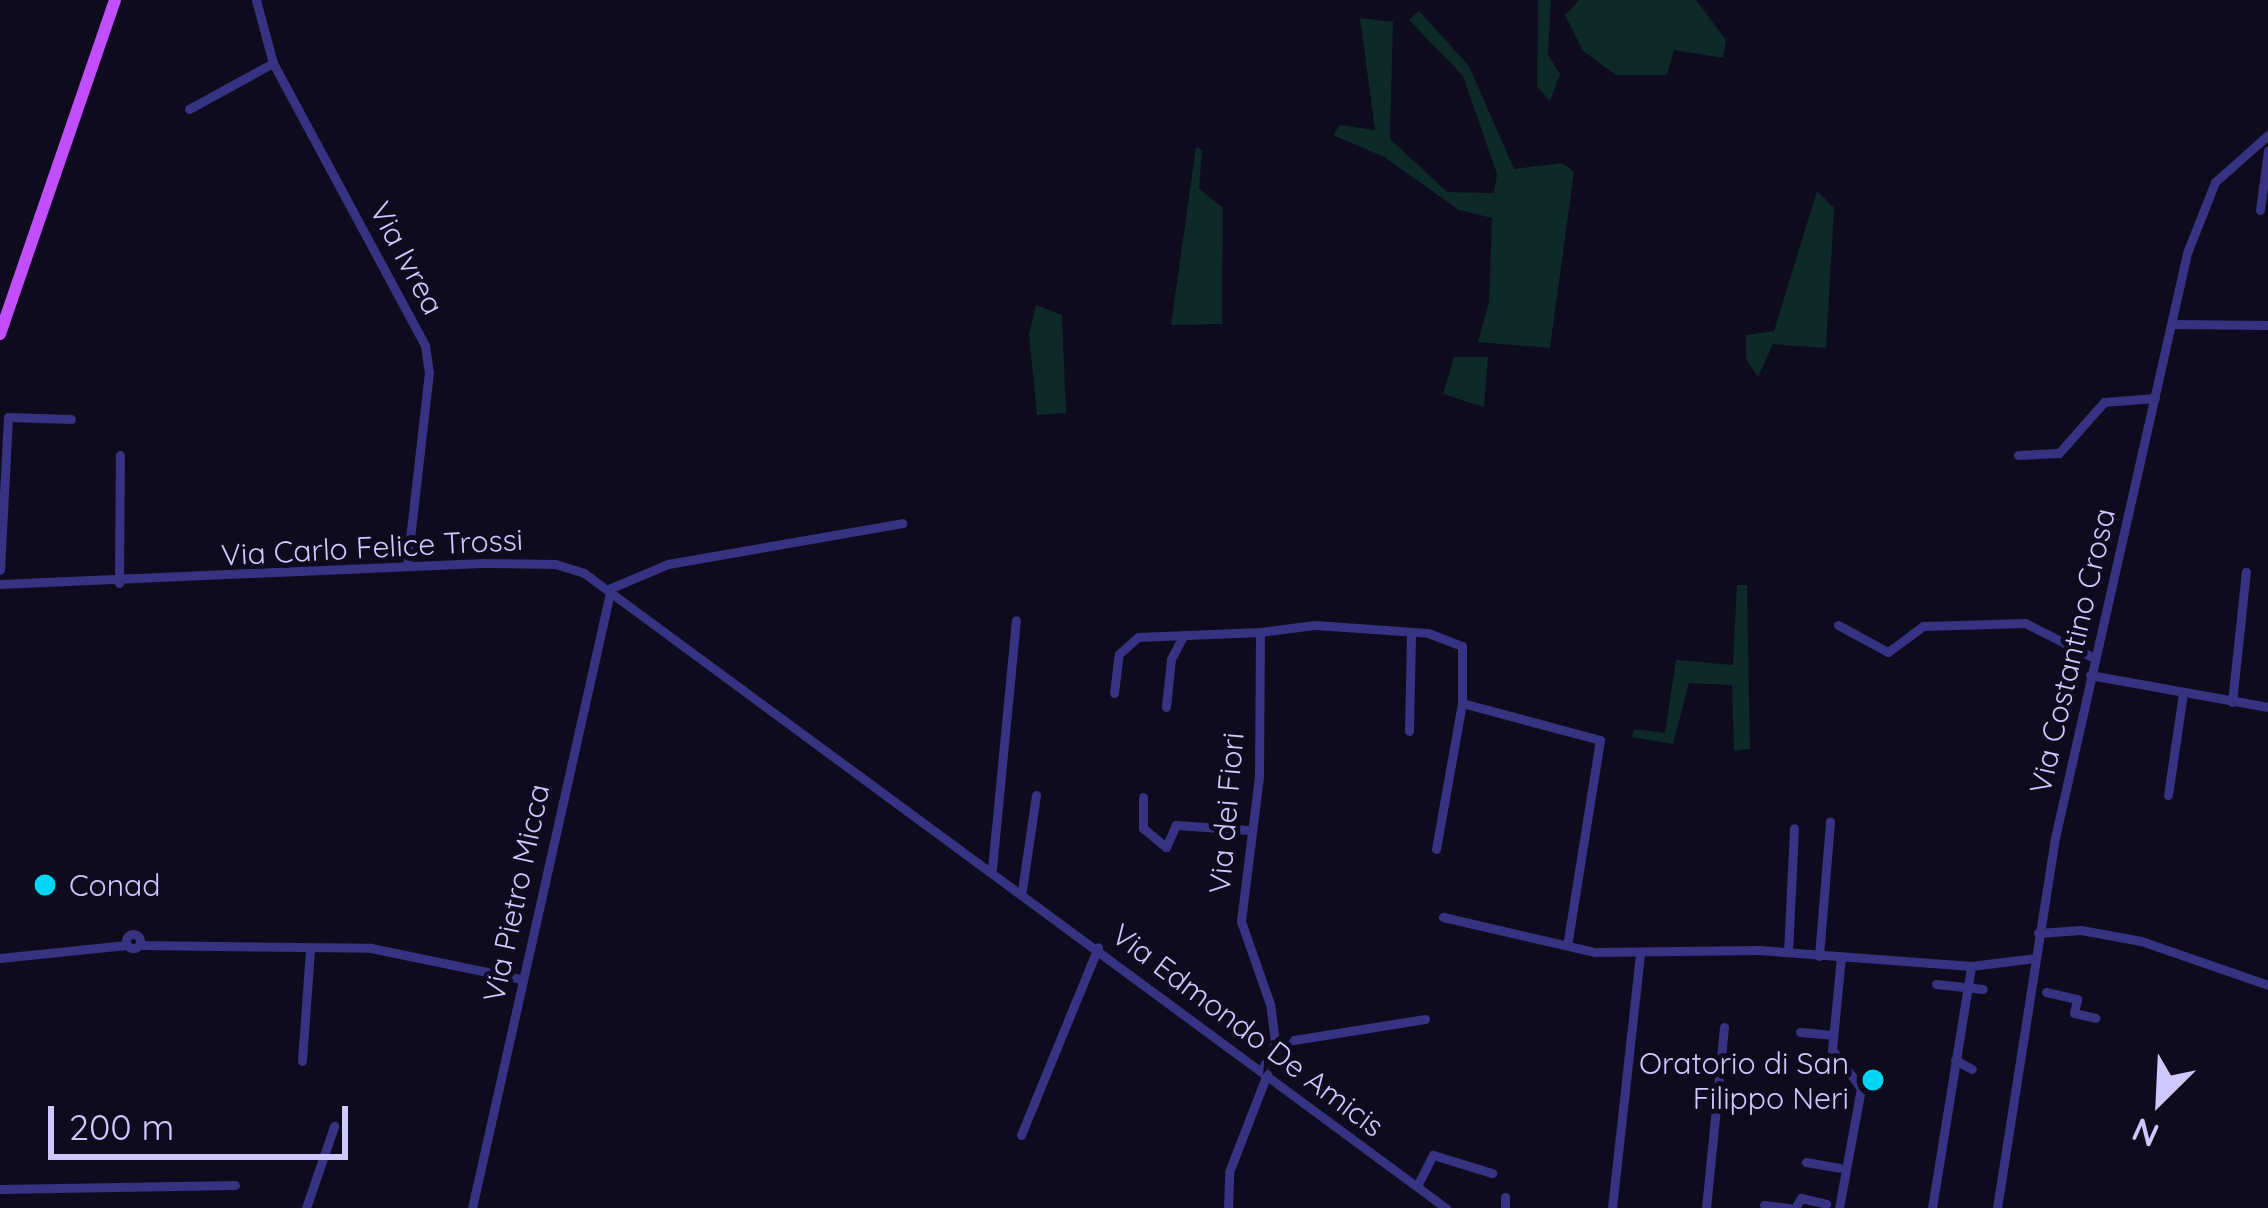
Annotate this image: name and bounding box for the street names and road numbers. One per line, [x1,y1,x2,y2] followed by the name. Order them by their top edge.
[362,196,452,320] street label: Via Ivrea
[2022,505,2122,797] street label: Via Costantino Crosa
[220,521,524,573] street label: Via Carlo Felice Trossi
[1201,731,1251,895] street label: Via dei Fiori
[475,781,557,1005] street label: Via Pietro Micca
[1105,916,1391,1144] street label: Via Edmondo De Amicis

